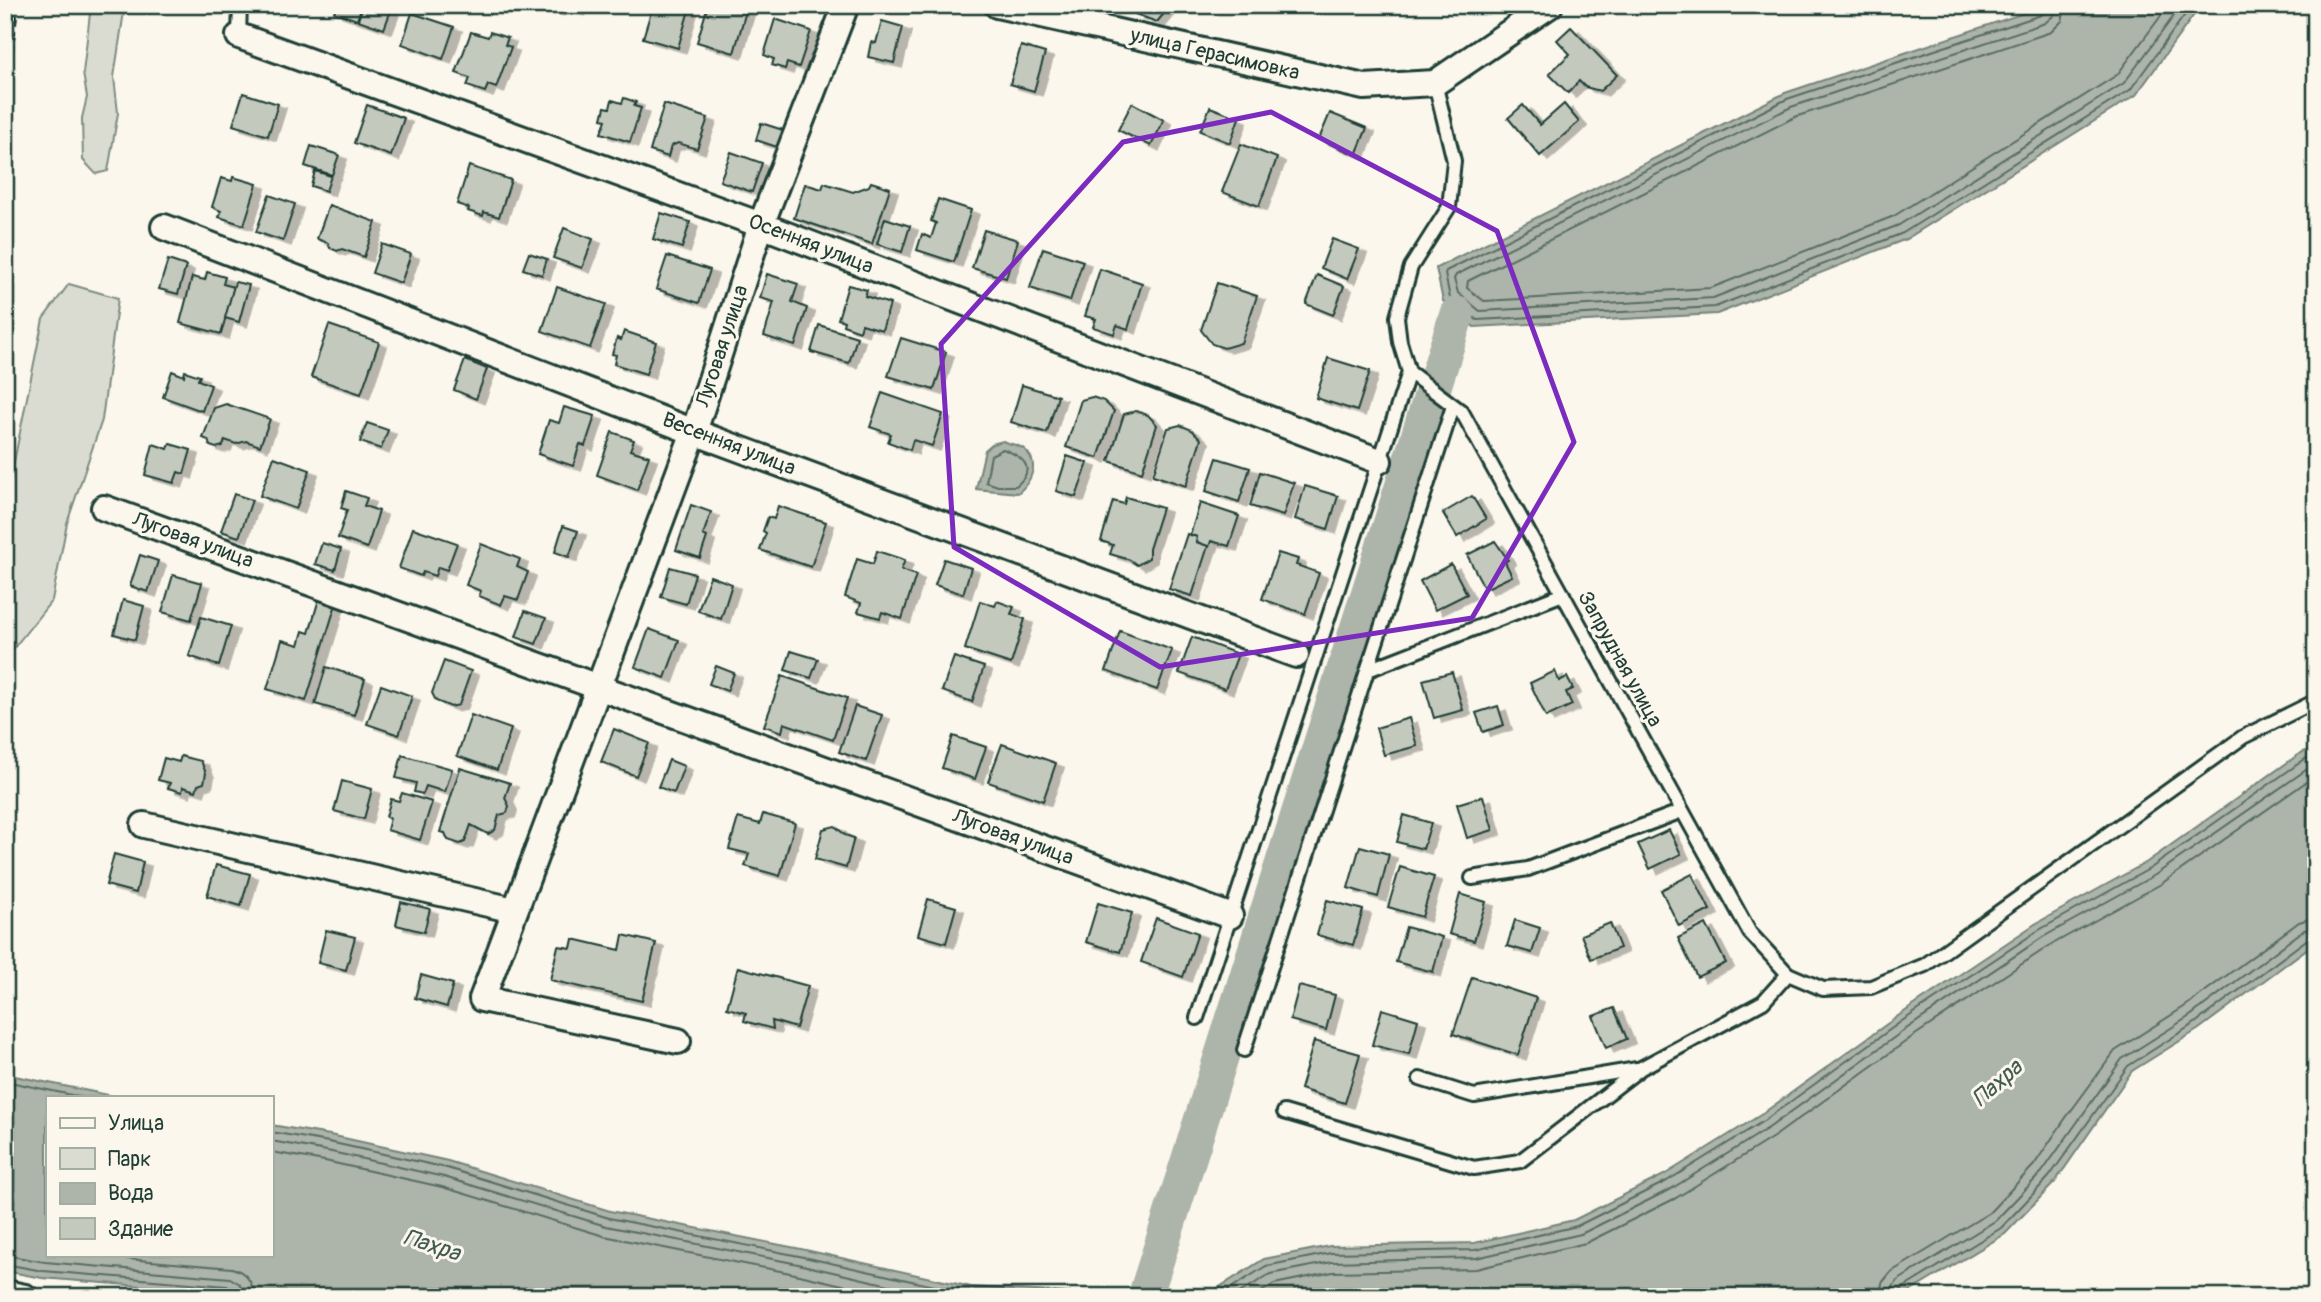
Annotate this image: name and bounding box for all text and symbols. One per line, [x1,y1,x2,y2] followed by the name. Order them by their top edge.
[1127,21,1302,87] street label: улица Герасимовка
[745,208,877,280] street label: Осенняя улица
[689,282,754,411] street label: Луговая улица
[658,406,800,482] street label: Весенняя улица
[128,505,257,574] street label: Луговая улица
[1571,586,1669,732] street label: Запрудная улица
[948,802,1077,871] street label: Луговая улица
[1966,1052,2029,1113] water label: Пахра
[46,1096,273,1256] legend
[108,1110,164,1137] text: Улица
[108,1146,151,1173] text: Парк
[108,1180,154,1207] text: Вода
[108,1216,174,1243] text: Здание
[400,1222,465,1268] water label: Пахра

